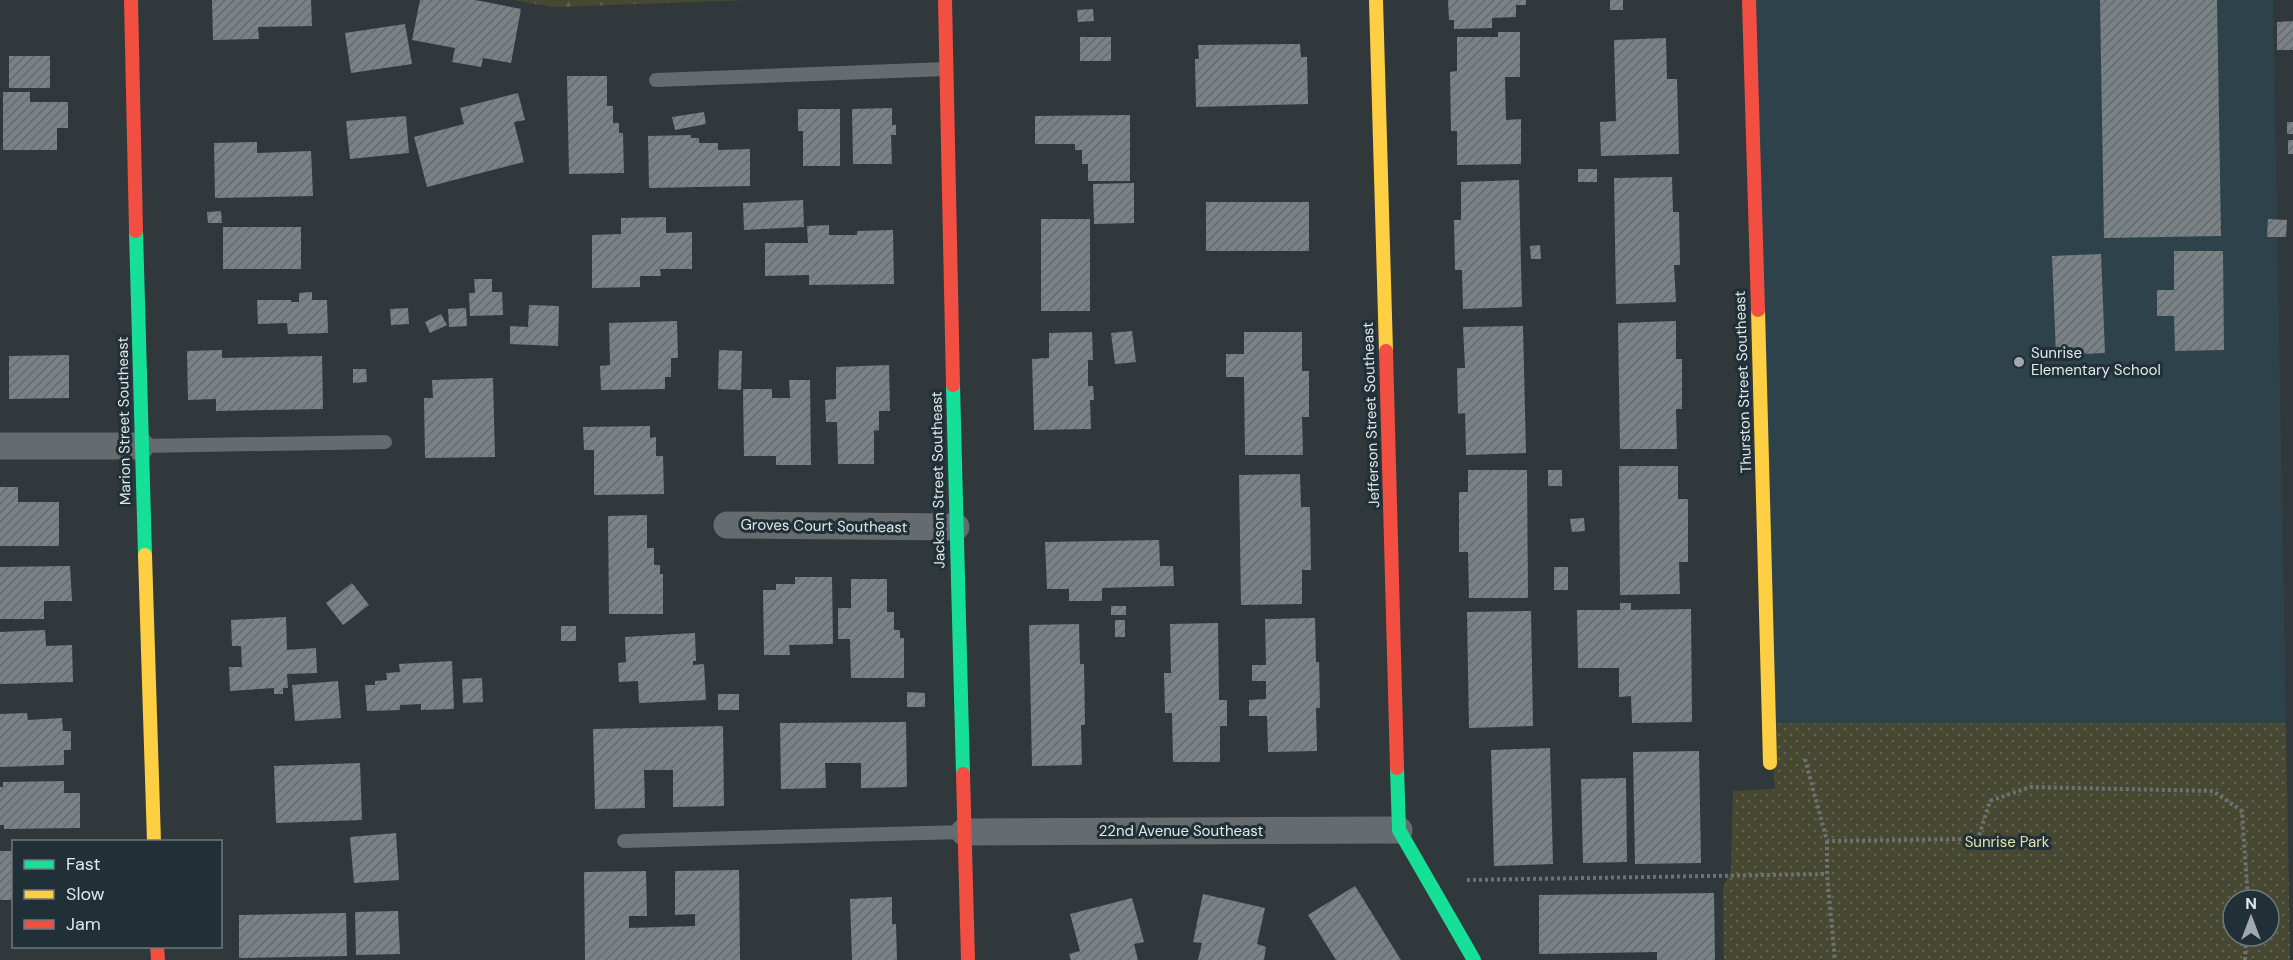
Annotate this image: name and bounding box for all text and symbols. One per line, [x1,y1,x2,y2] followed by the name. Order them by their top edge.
[1730,290,1756,474] street label: Thurston Street Southeast
[1358,322,1384,508] street label: Jefferson Street Southeast
[113,337,135,505] street label: Marion Street Southeast
[2031,343,2161,380] place label: Sunrise Elementary School
[2012,355,2026,369] marker: Sunrise Elementary School
[926,391,950,569] street label: Jackson Street Southeast
[740,515,908,537] street label: Groves Court Southeast
[1099,821,1263,841] street label: 22nd Avenue Southeast
[1965,832,2050,852] park label: Sunrise Park
[12,840,222,948] legend
[66,852,101,876] text: Fast
[66,882,105,906] text: Slow
[2221,888,2281,948] north arrow
[2245,893,2257,914] text: N
[66,912,101,936] text: Jam

